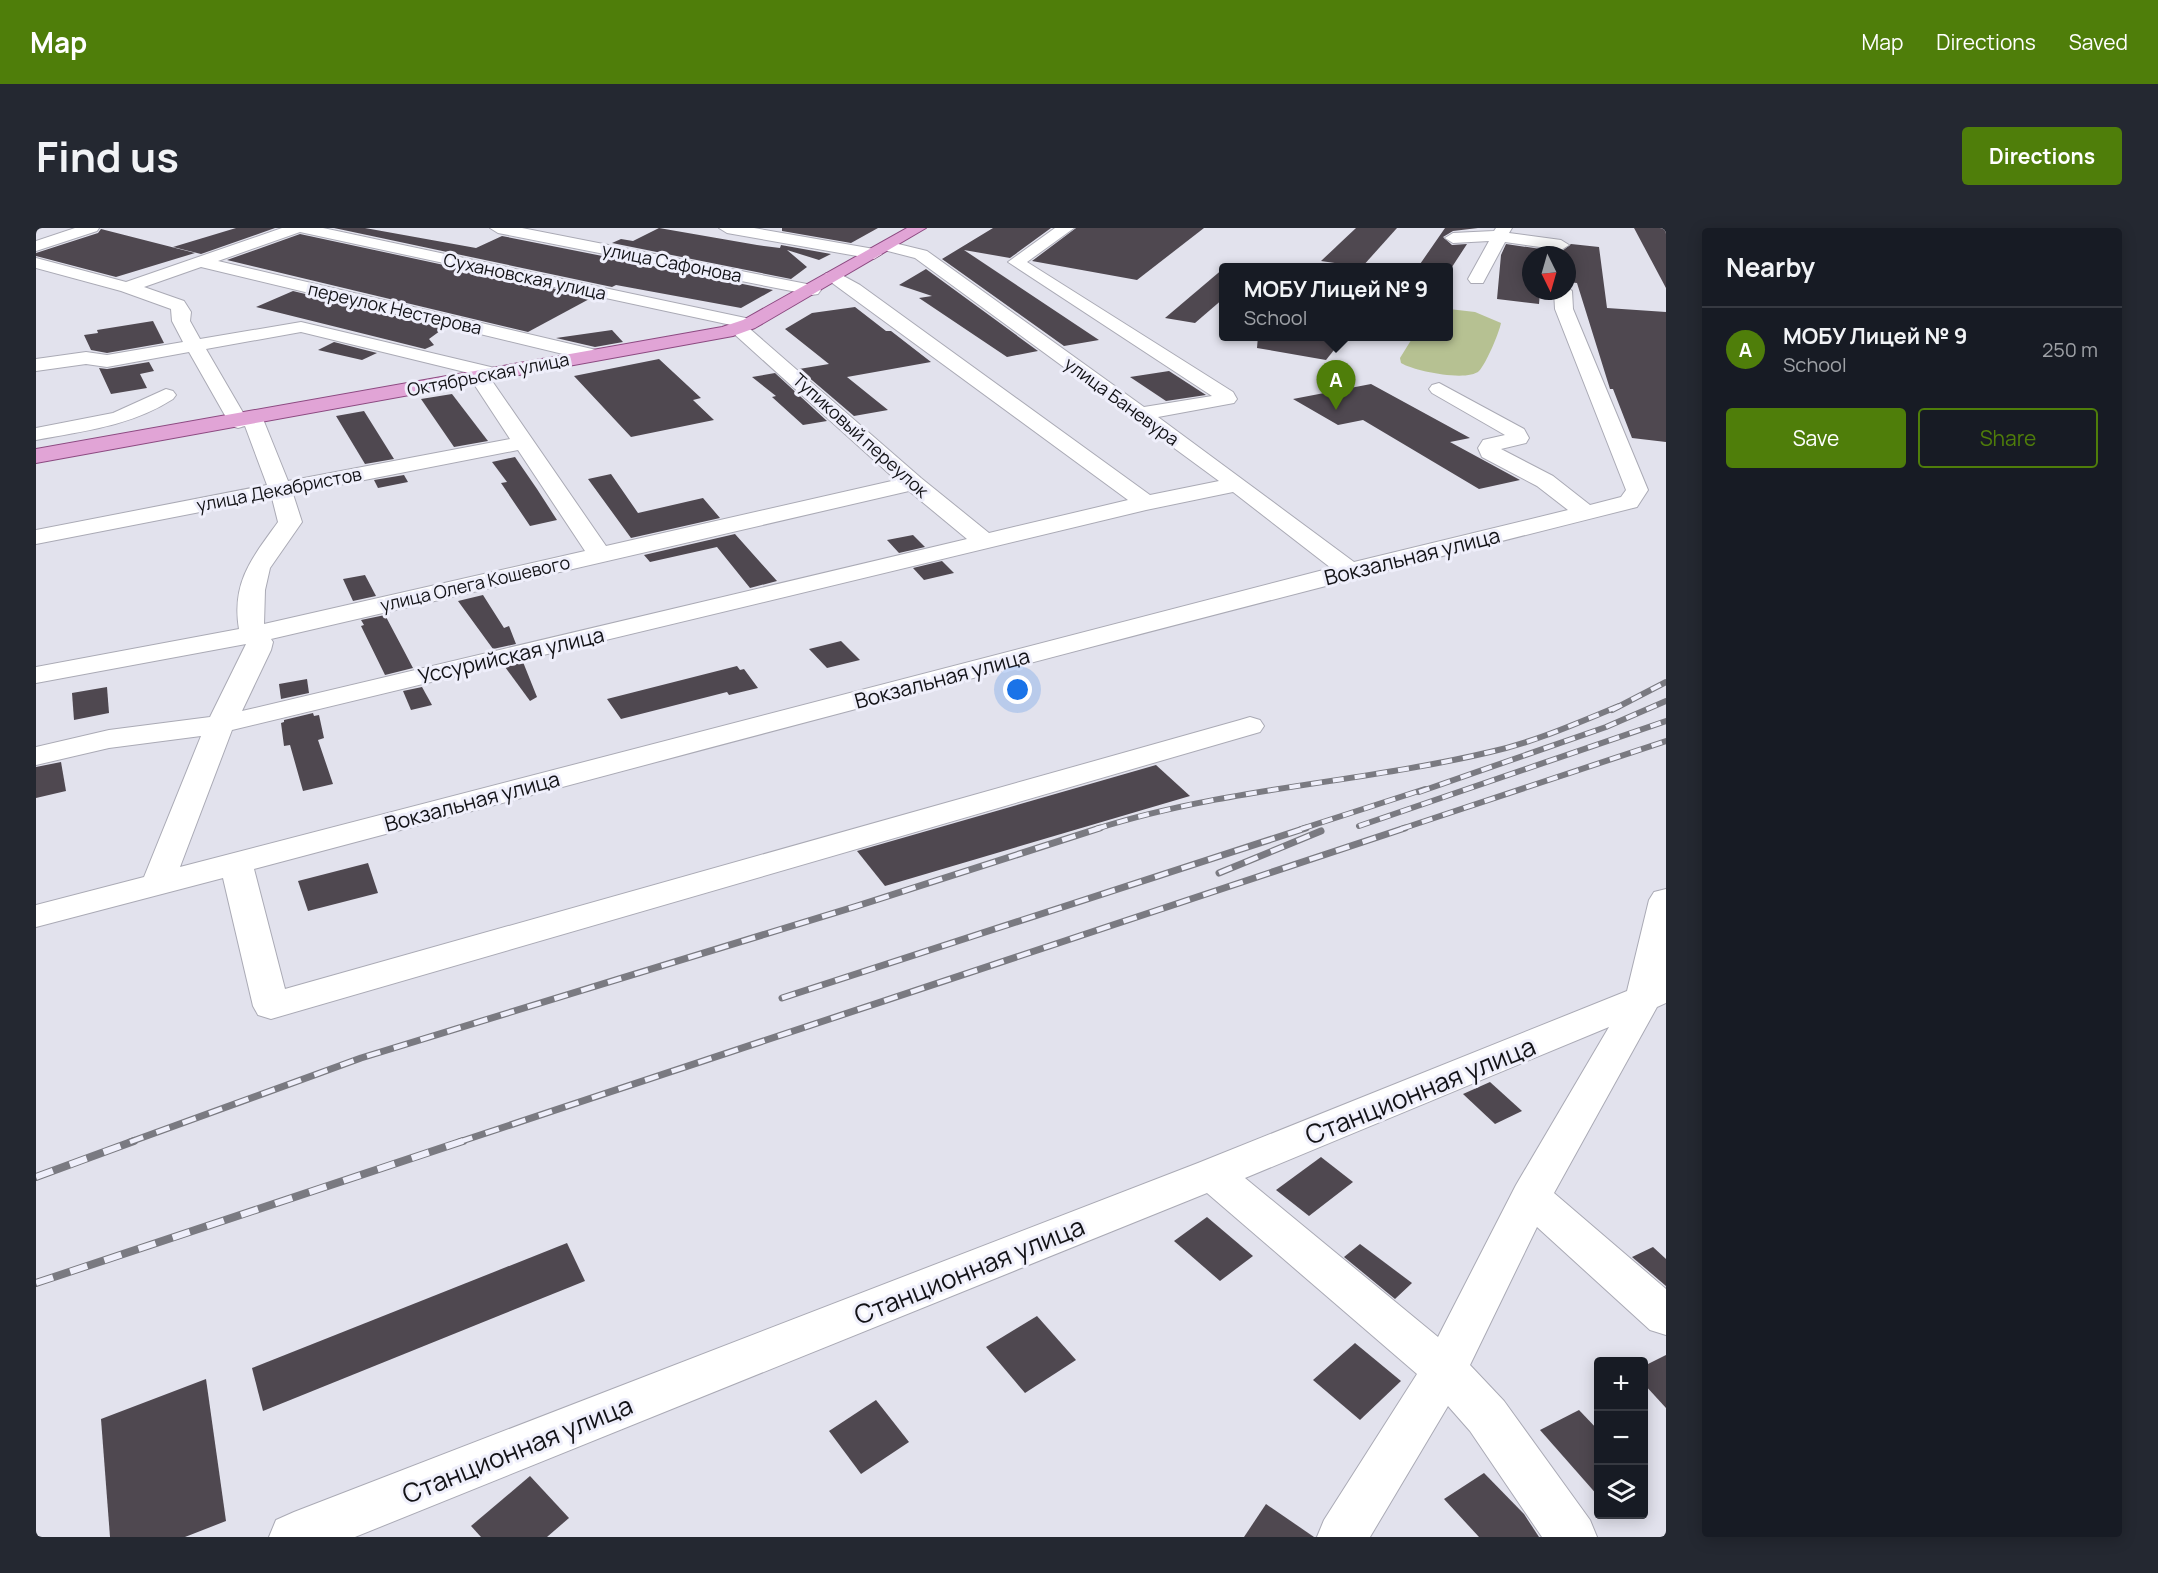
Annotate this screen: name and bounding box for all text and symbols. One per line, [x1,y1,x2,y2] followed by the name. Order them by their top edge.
[30,23,87,61] text: Map
[1862,28,1903,56] text: Map
[1936,28,2036,56] text: Directions
[2069,28,2128,56] text: Saved
[36,127,179,185] text: Find us
[1962,127,2122,185] button: Directions
[600,237,744,287] street label: улица Сафонова
[1522,246,1576,300] north arrow
[441,247,609,305] street label: Сухановская улица
[1726,249,1815,285] text: Nearby
[1219,263,1453,341] popup
[1244,274,1428,304] text: МОБУ Лицей № 9
[306,276,484,340] street label: переулок Нестерова
[1244,304,1307,331] text: School
[1783,321,1967,351] text: МОБУ Лицей № 9
[1739,336,1752,363] text: A
[2042,336,2098,363] text: 250 m
[405,347,571,401] street label: Октябрьская улица
[1060,351,1184,451] street label: улица Баневура
[1783,351,1847,378] text: School
[1316,360,1356,410] pin: A
[788,367,935,503] street label: Тупиковый переулок
[1726,408,1906,468] button: Save
[1918,408,2098,468] button: Share
[194,461,364,517] street label: улица Декабристов
[1321,521,1503,591] street label: Вокзальная улица
[378,550,572,616] street label: улица Олега Кошевого
[415,620,607,690] street label: Уссурийская улица
[851,641,1033,715] street label: Вокзальная улица
[1003,675,1032,704] your location
[381,764,563,838] street label: Вокзальная улица
[1299,1027,1541,1153] street label: Станционная улица
[848,1207,1090,1333] street label: Станционная улица
[1594,1357,1648,1519] map controls
[1594,1357,1648,1411] button: +
[396,1386,638,1512] street label: Станционная улица
[1594,1411,1648,1465] button: −
[1594,1465,1648,1519] button: layers

